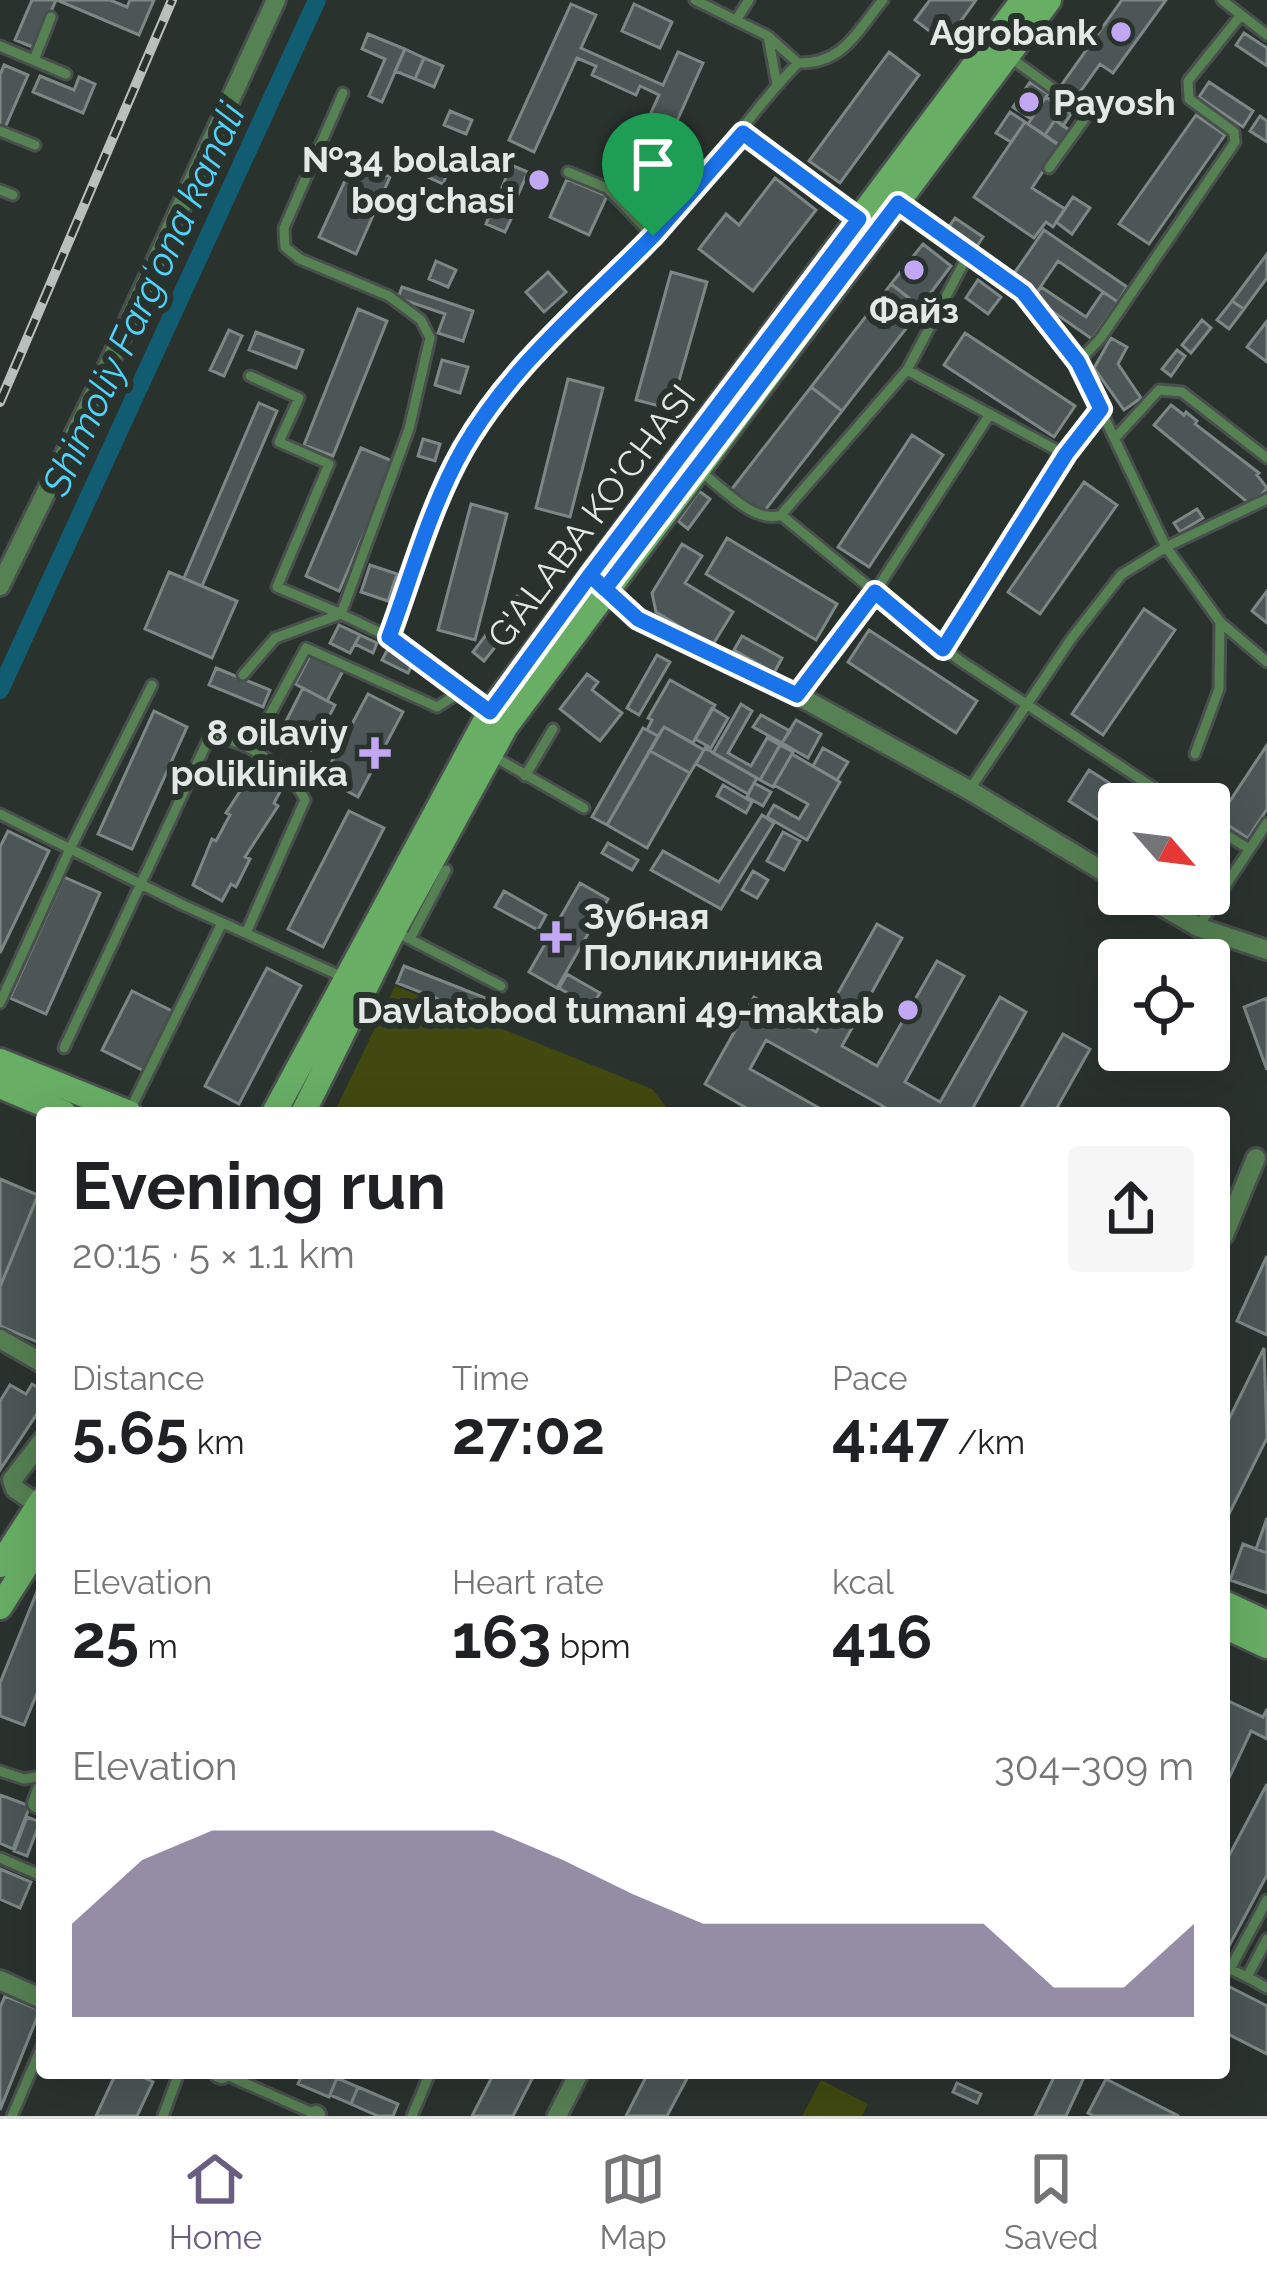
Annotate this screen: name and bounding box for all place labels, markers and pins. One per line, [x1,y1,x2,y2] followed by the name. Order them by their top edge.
[930,11,1098,53] place label: Agrobank
[1108,19,1134,45] marker: Agrobank
[1053,81,1176,123] place label: Payosh
[1016,89,1042,115] marker: Payosh
[602,113,704,236] pin
[301,138,515,221] place label: №34 bolalar bog'chasi
[526,167,552,193] marker: №34 bolalar bog'chasi
[901,257,927,283] marker: Файз
[869,289,959,331] place label: Файз
[171,711,348,794] place label: 8 oilaviy poliklinika
[359,737,391,769] marker: 8 oilaviy poliklinika
[583,895,823,978] place label: Зубная Поликлиника
[540,921,572,953] marker: Зубная Поликлиника
[357,989,884,1031] place label: Davlatobod tumani 49-maktab
[895,997,921,1023] marker: Davlatobod tumani 49-maktab

